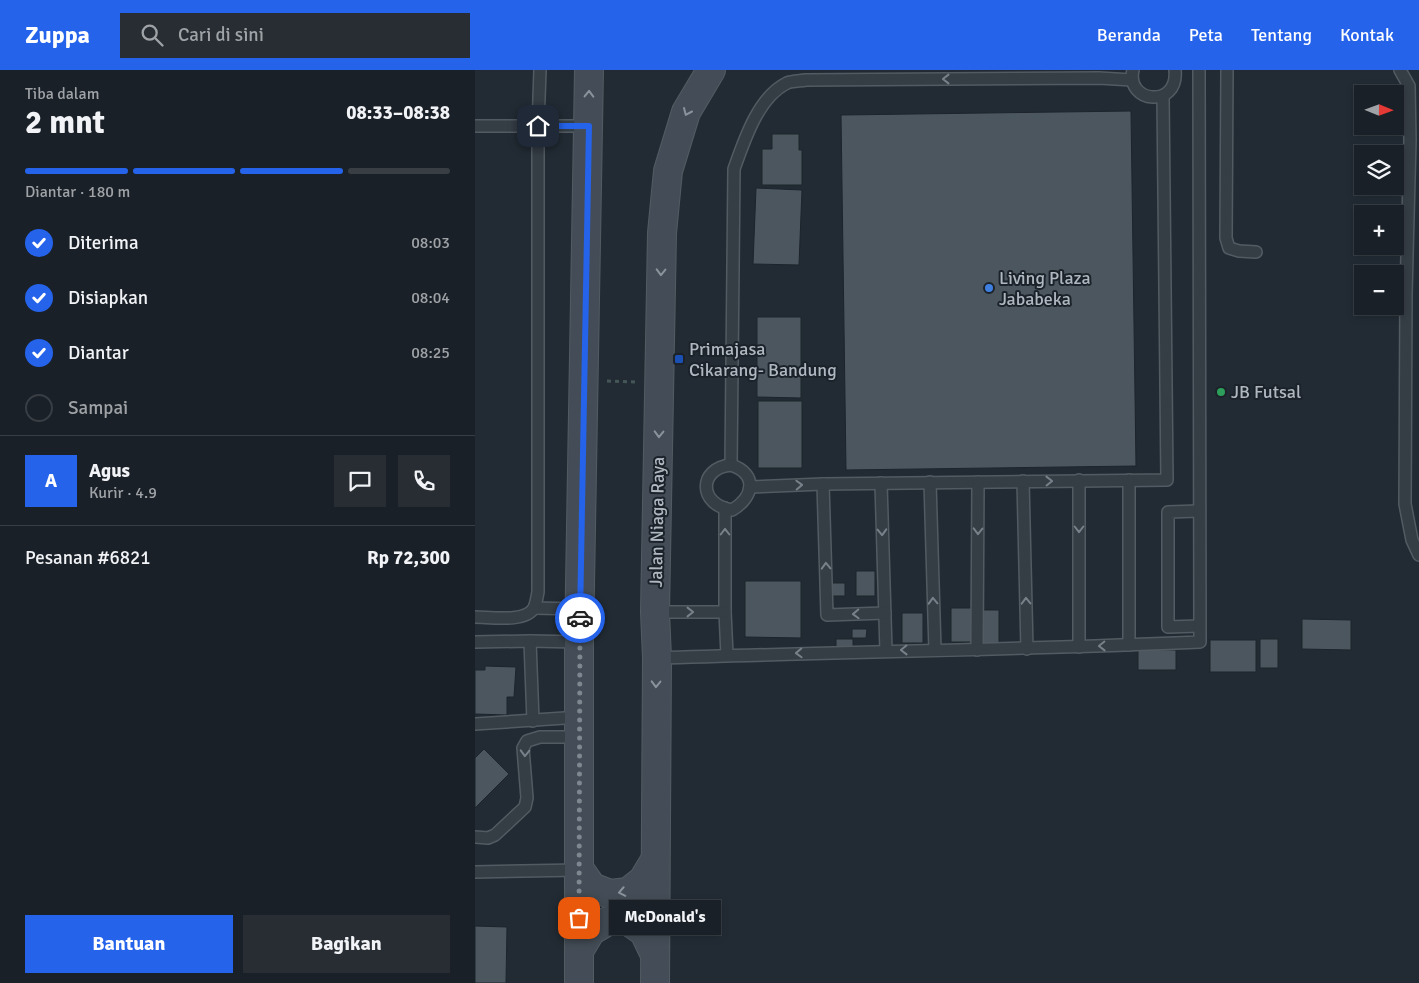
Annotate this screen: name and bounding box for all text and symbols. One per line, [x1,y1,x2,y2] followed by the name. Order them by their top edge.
[120,13,470,58] search box
[25,20,90,50] text: Zuppa
[138,21,166,49] icon: search
[178,23,264,47] text: Cari di sini
[1097,24,1161,46] text: Beranda
[1189,24,1223,46] text: Peta
[1251,24,1312,46] text: Tentang
[1340,24,1394,46] text: Kontak
[941,74,949,84] one-way arrow
[25,84,99,104] text: Tiba dalam
[1354,85,1404,135] north arrow
[1354,85,1404,315] map controls
[584,90,594,98] one-way arrow
[346,101,450,125] text: 08:33–08:38
[25,103,105,142] text: 2 mnt
[517,105,559,147] pin
[682,107,693,116] one-way arrow
[524,112,552,140] icon: home
[1354,145,1404,195] button: layers
[25,182,130,202] text: Diantar · 180 m
[1354,205,1404,255] button: +
[25,229,53,257] icon: check
[68,231,139,255] text: Diterima
[411,233,450,253] text: 08:03
[1354,265,1404,315] button: −
[999,267,1091,310] place label: Living Plaza Jababeka
[656,268,666,276] one-way arrow
[983,282,995,294] marker: Living Plaza Jababeka
[25,284,53,312] icon: check
[68,286,148,310] text: Disiapkan
[411,288,450,308] text: 08:04
[689,338,837,381] place label: Primajasa Cikarang- Bandung
[25,339,53,367] icon: check
[68,341,129,365] text: Diantar
[411,343,450,363] text: 08:25
[673,353,685,365] marker: Primajasa Cikarang- Bandung
[1231,381,1301,403] place label: JB Futsal
[1215,386,1227,398] marker: JB Futsal
[68,396,128,420] text: Sampai
[653,430,664,438] one-way arrow
[334,455,386,507] button: chat
[398,455,450,507] button: phone
[645,457,669,587] street label: Jalan Niaga Raya
[89,459,130,483] text: Agus
[45,469,57,493] text: A
[1045,476,1053,486] one-way arrow
[795,479,803,490] one-way arrow
[89,483,157,503] text: Kurir · 4.9
[1074,526,1084,533] one-way arrow
[720,527,730,535] one-way arrow
[973,527,983,535] one-way arrow
[877,528,887,536] one-way arrow
[25,546,151,570] text: Pesanan #6821
[367,546,450,570] text: Rp 72,300
[820,562,831,570] one-way arrow
[555,593,605,643] courier
[1020,596,1031,604] one-way arrow
[928,597,938,604] one-way arrow
[566,604,594,632] icon: car
[686,607,694,617] one-way arrow
[852,609,860,620] one-way arrow
[1098,641,1106,651] one-way arrow
[900,645,908,656] one-way arrow
[795,648,802,658] one-way arrow
[651,680,661,688] one-way arrow
[519,749,530,757] one-way arrow
[617,886,626,897] one-way arrow
[558,897,600,939] pin
[609,900,721,936] callout: McDonald's
[565,904,593,932] icon: bag
[624,907,706,927] text: McDonald's
[25,915,233,973] button: Bantuan
[243,915,450,973] button: Bagikan

